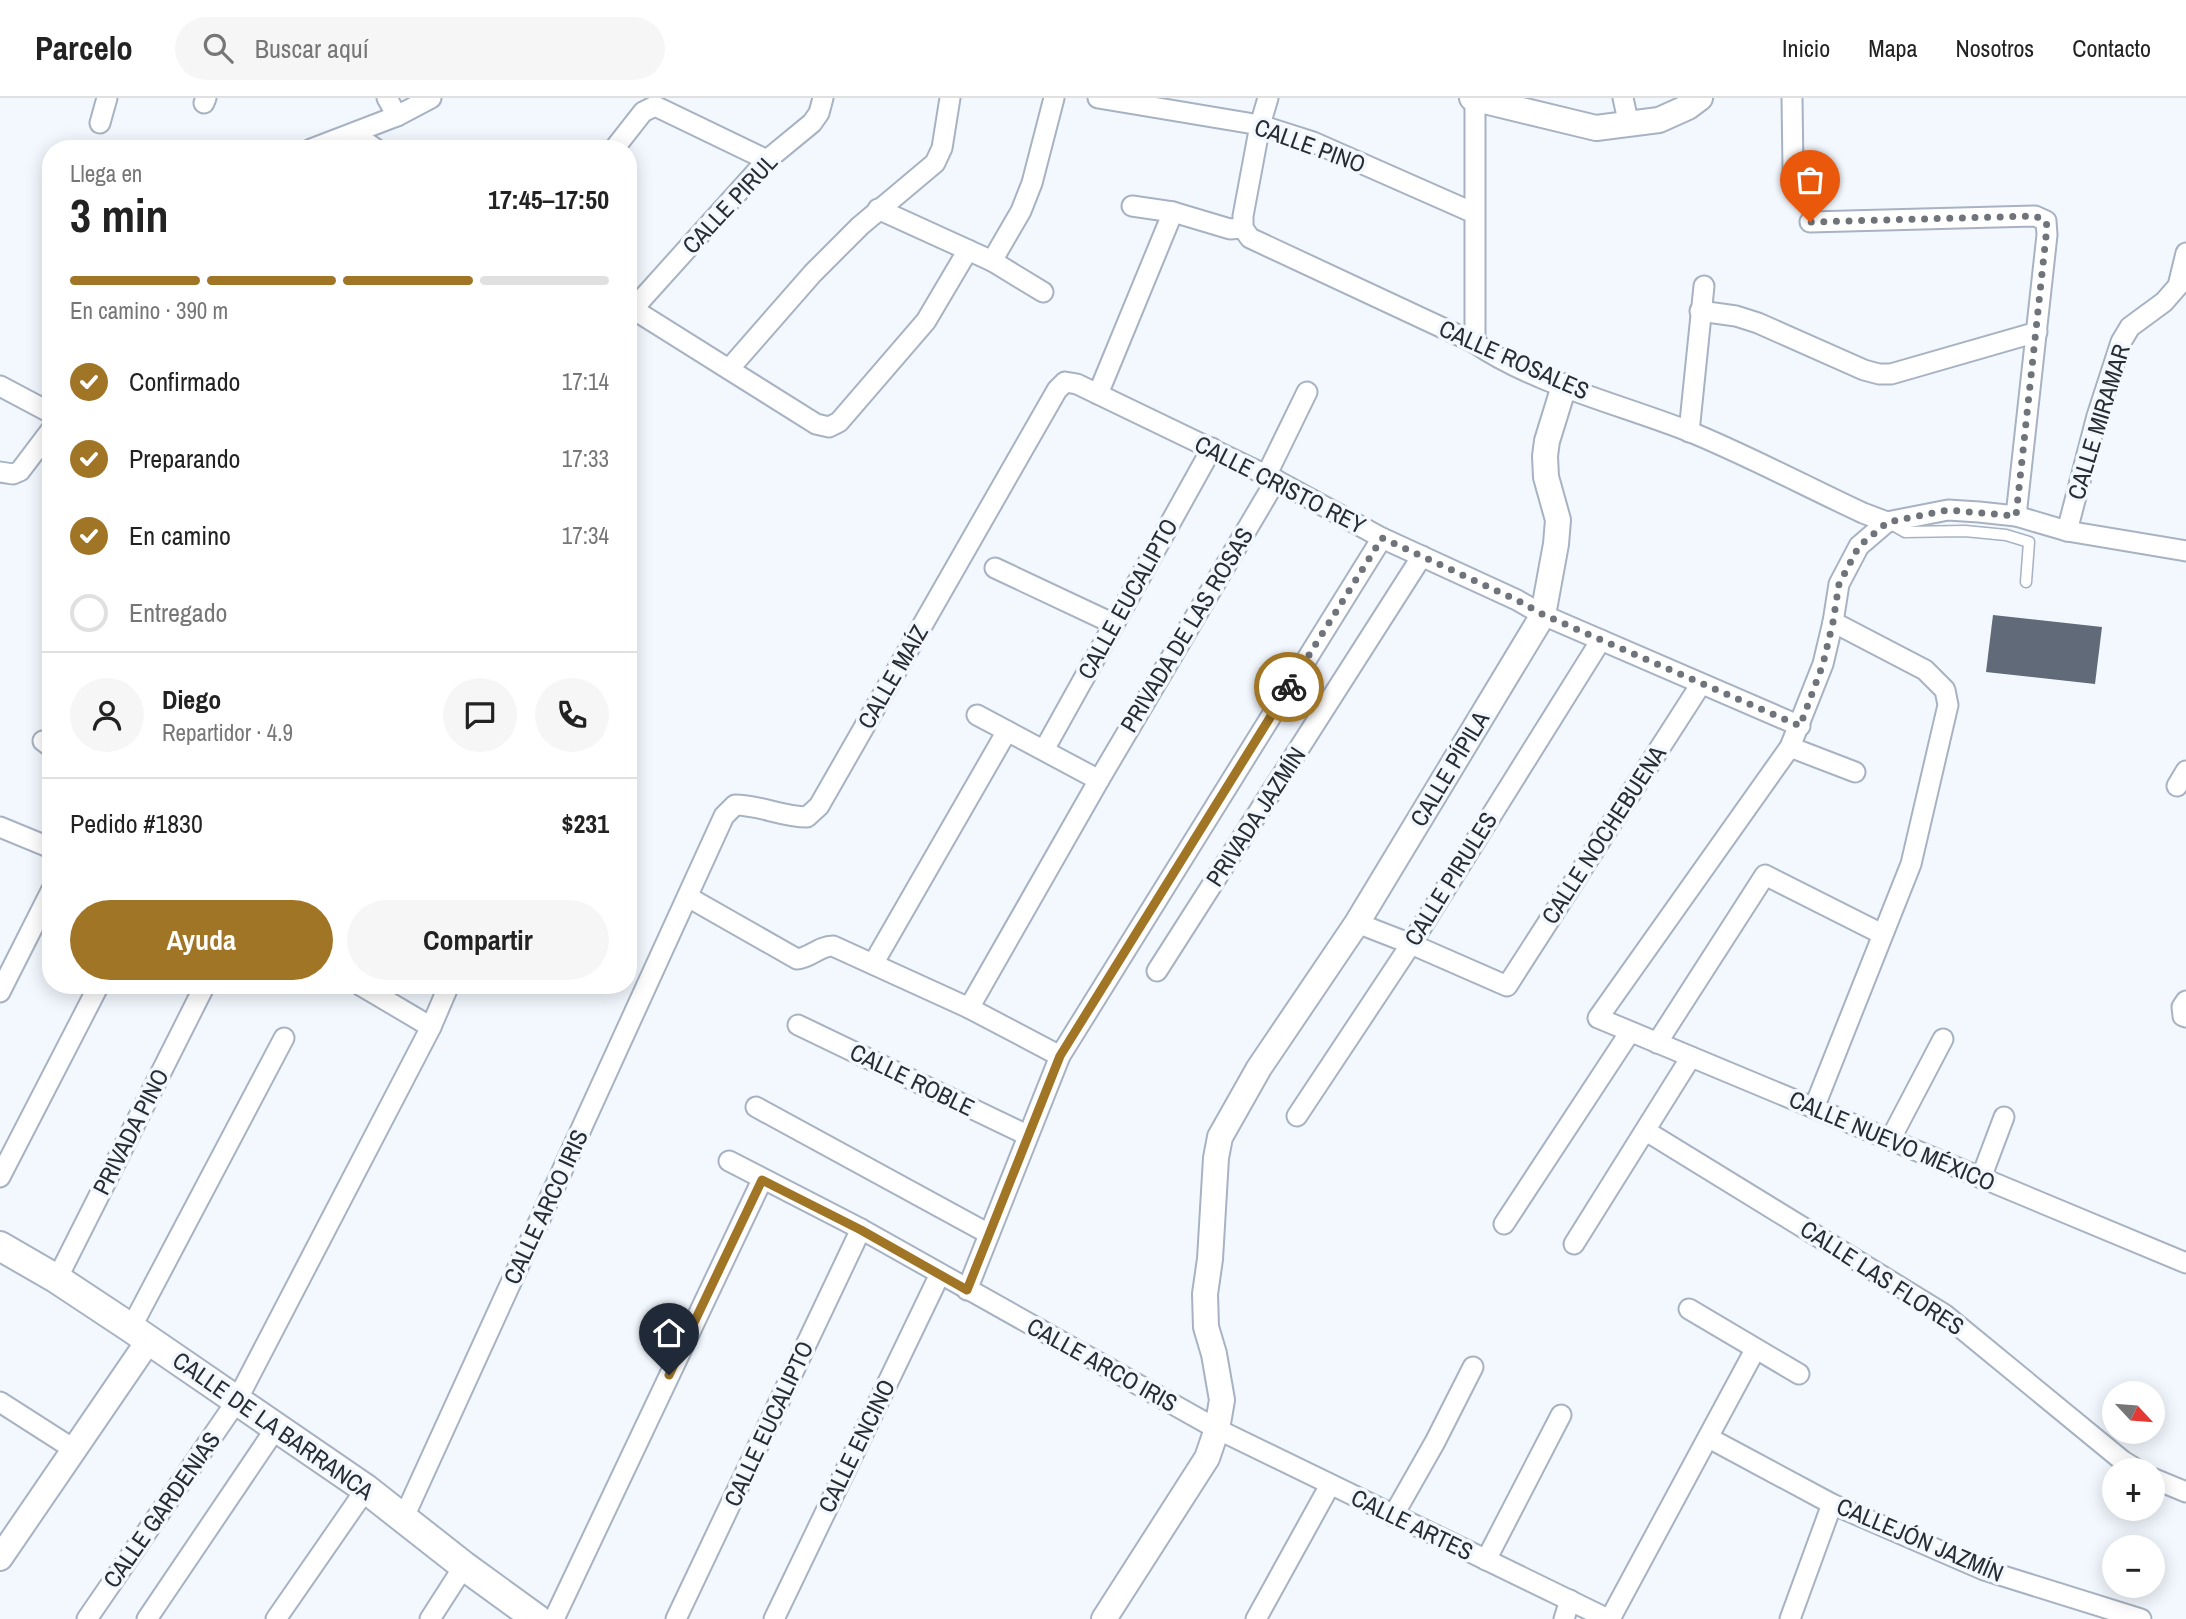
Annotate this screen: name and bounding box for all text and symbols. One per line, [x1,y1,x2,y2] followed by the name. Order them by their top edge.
[175,17,665,80] search box
[35,26,133,70] text: Parcelo
[199,29,237,67] icon: search
[255,31,369,66] text: Buscar aquí
[1782,32,1830,64] text: Inicio
[1868,32,1917,64] text: Mapa
[1955,32,2034,64] text: Nosotros
[2072,32,2151,64] text: Contacto
[1250,110,1370,180] street label: CALLE PINO
[675,146,784,260] street label: CALLE PIRUL
[1780,150,1840,222] pin
[70,158,142,189] text: Llega en
[1791,161,1829,199] icon: bag
[488,182,609,217] text: 17:45–17:50
[70,184,169,246] text: 3 min
[70,295,228,326] text: En camino · 390 m
[1434,312,1594,406] street label: CALLE ROSALES
[2059,340,2137,503] street label: CALLE MIRAMAR
[70,363,108,401] icon: check
[129,364,240,399] text: Confirmado
[562,366,609,397] text: 17:14
[1190,427,1371,541] street label: CALLE CRISTO REY
[70,440,108,478] icon: check
[129,441,240,476] text: Preparando
[562,443,609,474] text: 17:33
[1070,512,1185,685] street label: CALLE EUCALIPTO
[70,517,108,555] icon: check
[129,518,231,553] text: En camino
[562,520,609,551] text: 17:34
[1112,521,1260,738] street label: PRIVADA DE LAS ROSAS
[129,595,227,630] text: Entregado
[850,619,935,734] street label: CALLE MAÍZ
[1254,652,1324,722] courier
[1270,668,1308,706] icon: bike
[70,678,144,752] button: person
[443,678,517,752] button: chat
[535,678,609,752] button: phone
[162,682,221,717] text: Diego
[1402,704,1497,832] street label: CALLE PÍPILA
[162,717,293,748] text: Repartidor · 4.9
[1533,738,1673,930] street label: CALLE NOCHEBUENA
[1198,740,1312,892] street label: PRIVADA JAZMÍN
[70,806,203,841] text: Pedido #1830
[562,806,609,841] text: $231
[1396,806,1504,951] street label: CALLE PIRULES
[70,900,333,980] button: Ayuda
[347,900,609,980] button: Compartir
[845,1035,980,1123] street label: CALLE ROBLE
[85,1063,176,1200] street label: PRIVADA PINO
[1784,1082,2000,1198] street label: CALLE NUEVO MÉXICO
[495,1124,595,1289] street label: CALLE ARCO IRIS
[1794,1212,1971,1342] street label: CALLE LAS FLORES
[639,1303,699,1375] pin
[1022,1310,1183,1419] street label: CALLE ARCO IRIS
[650,1314,688,1352] icon: home
[716,1336,820,1511] street label: CALLE EUCALIPTO
[167,1344,381,1507] street label: CALLE DE LA BARRANCA
[810,1374,902,1517] street label: CALLE ENCINO
[2102,1381,2165,1444] north arrow
[2102,1381,2165,1598] map controls
[95,1425,227,1594] street label: CALLE GARDENIAS
[2102,1458,2165,1521] button: +
[1346,1481,1479,1567] street label: CALLE ARTES
[1832,1490,2009,1589] street label: CALLEJÓN JAZMÍN
[2102,1535,2165,1598] button: −

